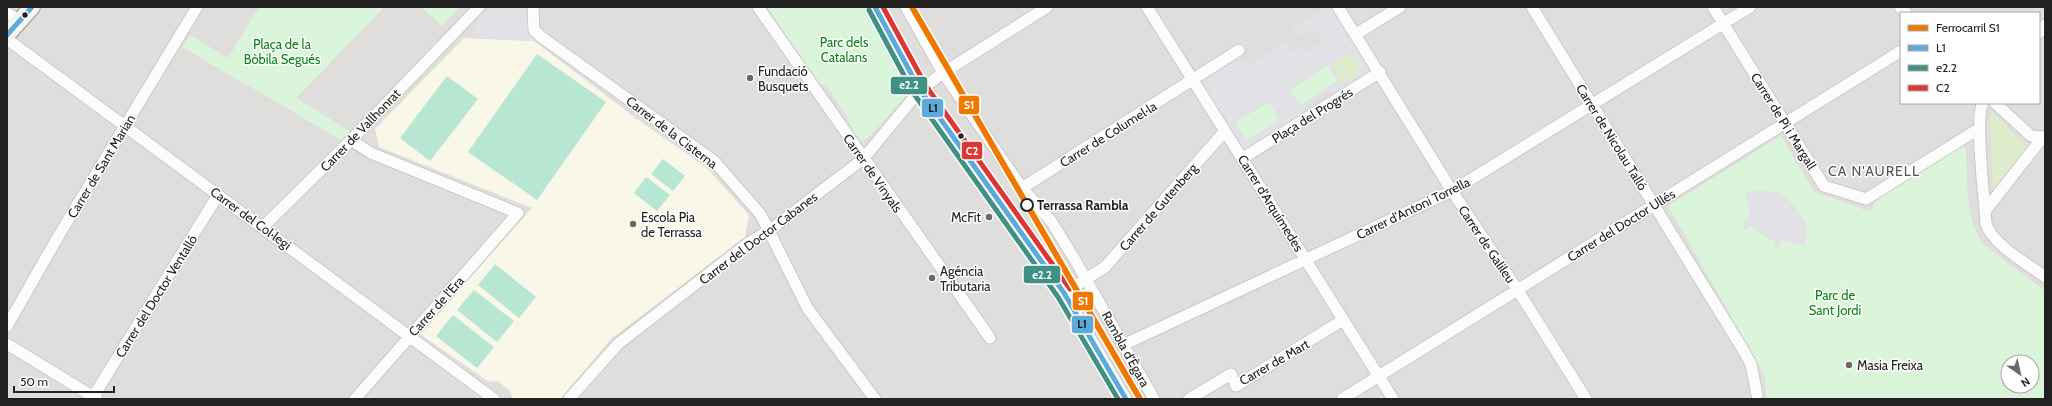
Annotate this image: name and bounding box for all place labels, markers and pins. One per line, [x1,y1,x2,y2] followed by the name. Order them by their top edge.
[20,10,30,20] unlabelled marker
[758,63,809,94] place label: Fundació Busquets
[745,73,755,83] marker: Fundació Busquets
[956,131,966,141] unlabelled marker
[1037,197,1129,213] place label: Terrassa Rambla
[1020,198,1034,212] marker: Terrassa Rambla
[641,209,702,240] place label: Escola Pia de Terrassa
[951,209,982,225] place label: McFit
[984,212,994,222] marker: McFit
[628,219,638,229] marker: Escola Pia de Terrassa
[940,263,991,294] place label: Agéncia Tributaria
[927,273,937,283] marker: Agéncia Tributaria
[1857,357,1924,373] place label: Masia Freixa
[1844,360,1854,370] marker: Masia Freixa

